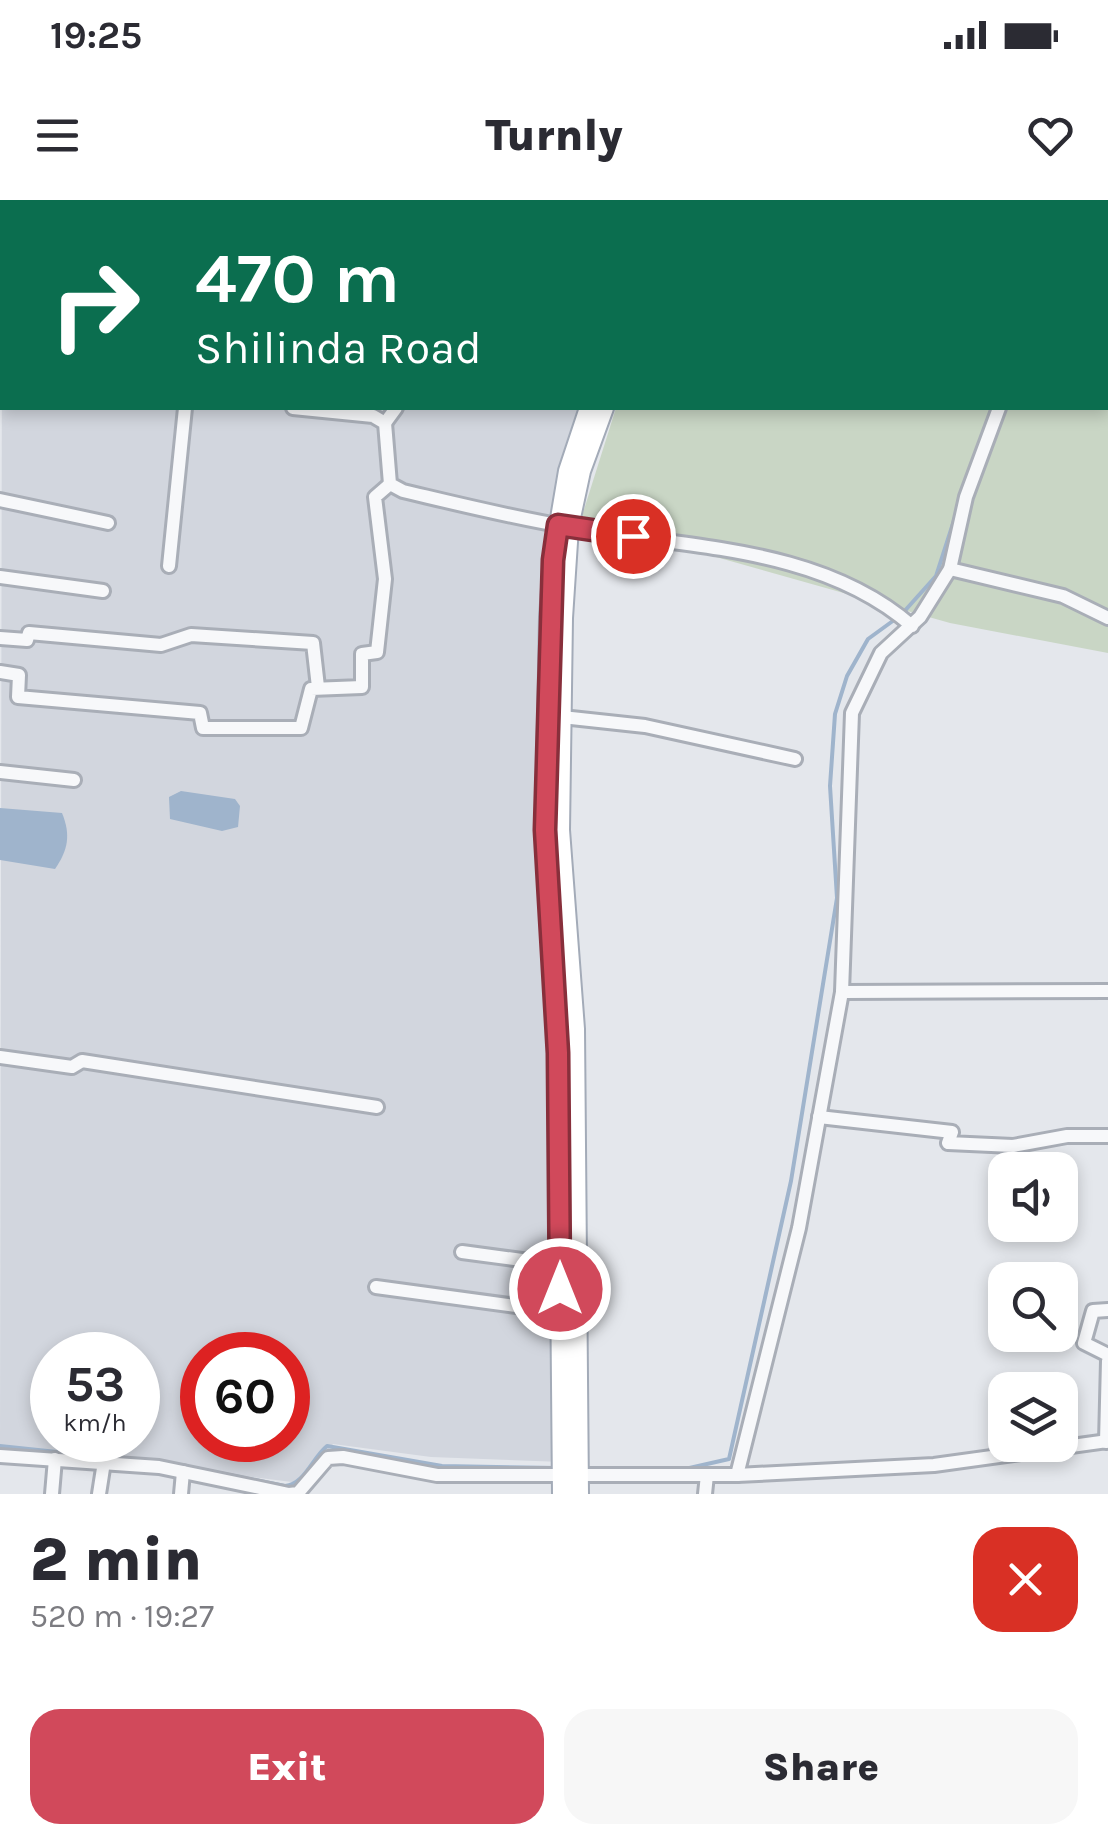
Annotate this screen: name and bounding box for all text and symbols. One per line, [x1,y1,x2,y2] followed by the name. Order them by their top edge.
[50,13,142,58] text: 19:25
[30,108,85,163] icon: menu
[1023,108,1078,163] icon: heart
[485,109,623,161] text: Turnly
[195,238,400,320] text: 470 m
[30,240,160,370] icon: right
[195,322,482,374] text: Shilinda Road
[591,494,676,579] pin
[606,509,661,564] icon: arrive
[988,1152,1078,1462] map controls
[988,1152,1078,1242] button: sound
[508,1237,612,1341] position arrow
[988,1262,1078,1352] button: search
[180,1332,310,1462] speed limit sign: 60
[65,1355,125,1414] text: 53
[988,1372,1078,1462] button: layers
[63,1408,127,1437] text: km/h
[30,1525,202,1595] text: 2 min
[973,1527,1078,1632] button: close
[30,1598,214,1635] text: 520 m · 19:27
[30,1709,544,1824] button: Exit
[564,1709,1078,1824] button: Share

